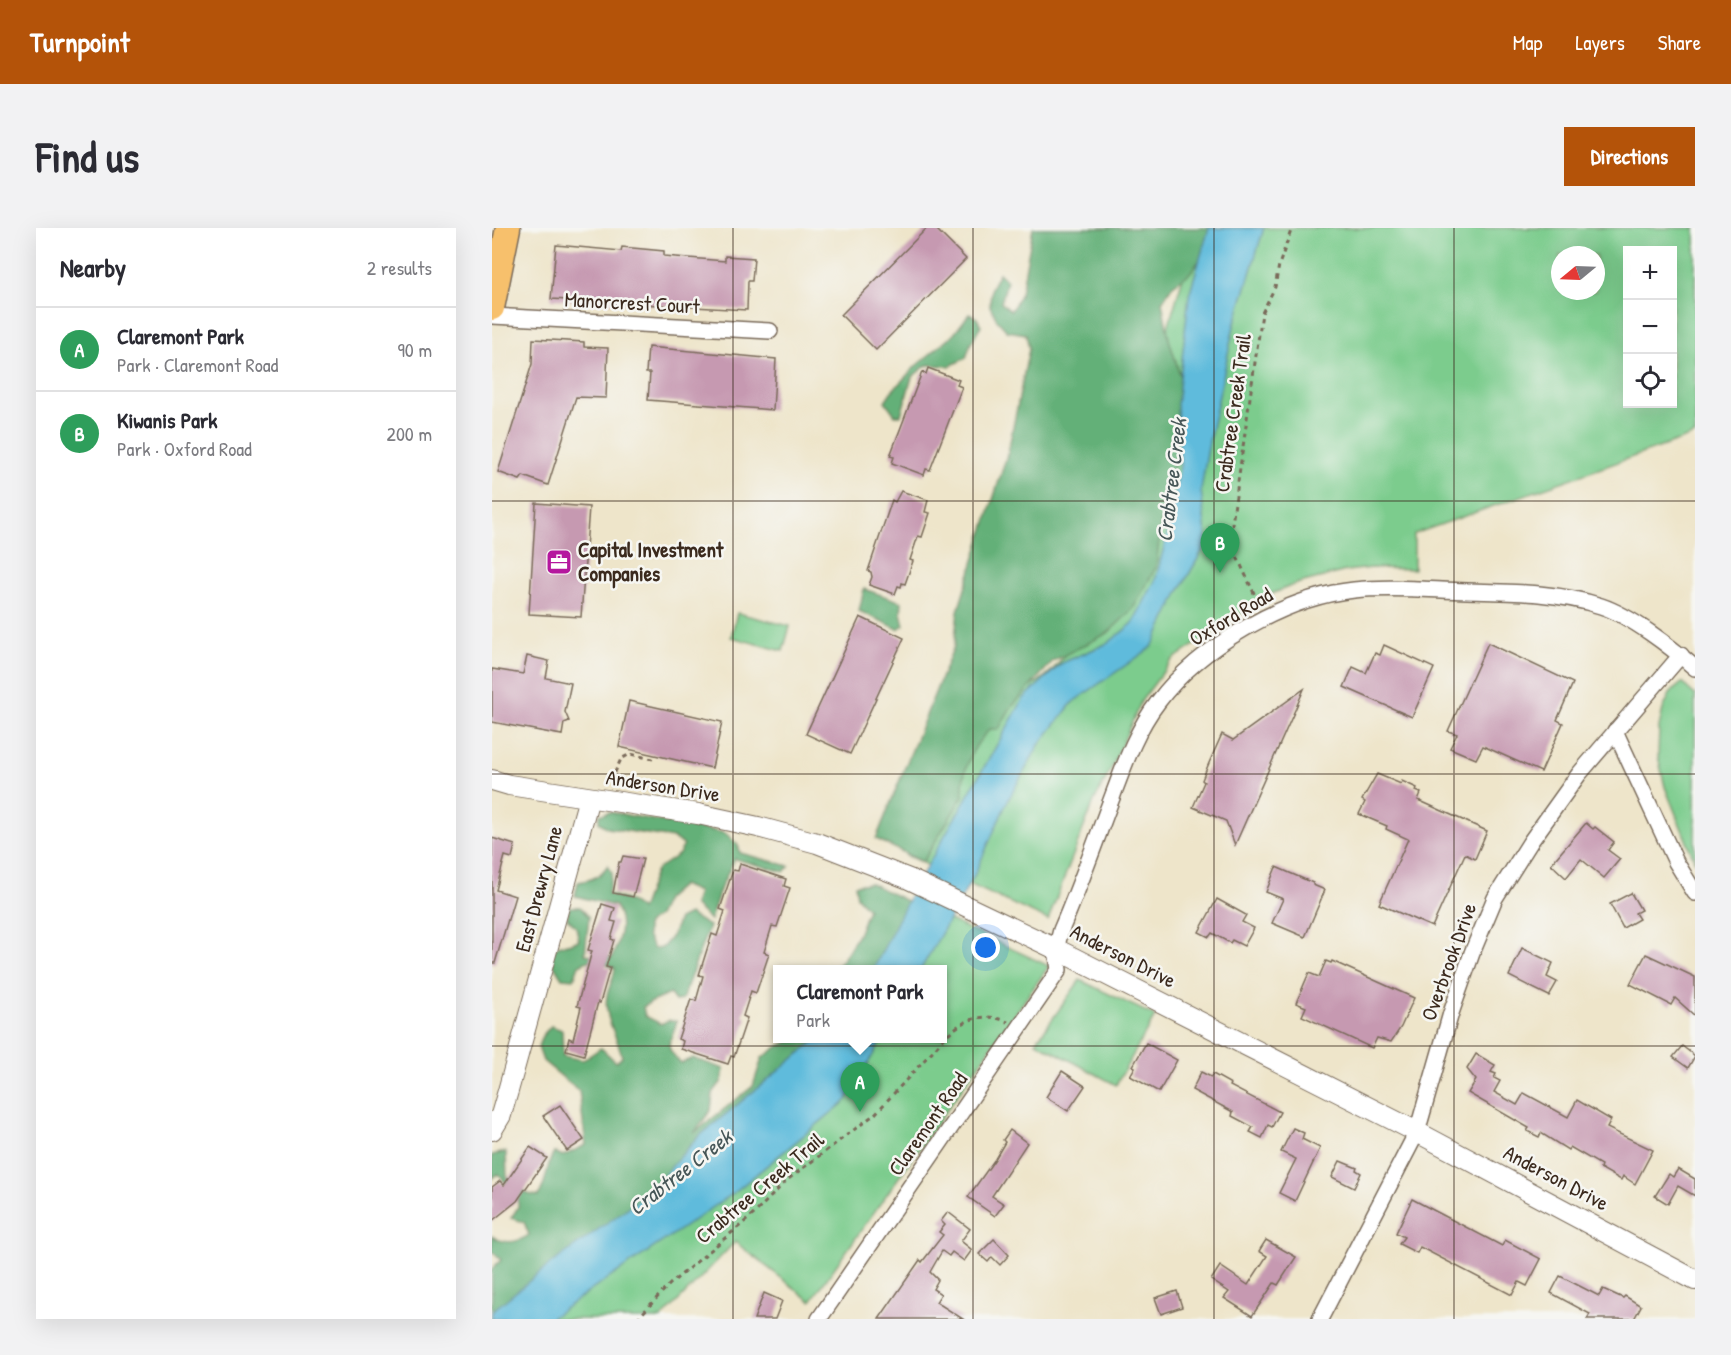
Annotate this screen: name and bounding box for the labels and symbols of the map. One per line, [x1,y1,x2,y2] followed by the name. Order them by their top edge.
[1551,246,1605,300] north arrow
[564,284,701,321] street label: Manorcrest Court
[1207,331,1258,494] street label: Crabtree Creek Trail
[1149,415,1194,543] water label: Crabtree Creek
[1200,524,1240,573] pin: B
[578,535,724,589] place label: Capital Investment Companies
[544,547,574,577] office icon: Capital Investment Companies
[1184,580,1278,653] street label: Oxford Road
[604,762,722,809] street label: Anderson Drive
[508,823,569,955] street label: East Drewry Lane
[1414,899,1483,1025] street label: Overbrook Drive
[1066,917,1181,995] street label: Anderson Drive
[971,933,1000,962] your location
[840,1062,880,1112] pin: A
[881,1066,974,1181] street label: Claremont Road
[622,1121,740,1222] water label: Crabtree Creek
[689,1125,830,1250] street label: Crabtree Creek Trail
[1499,1138,1614,1217] street label: Anderson Drive

